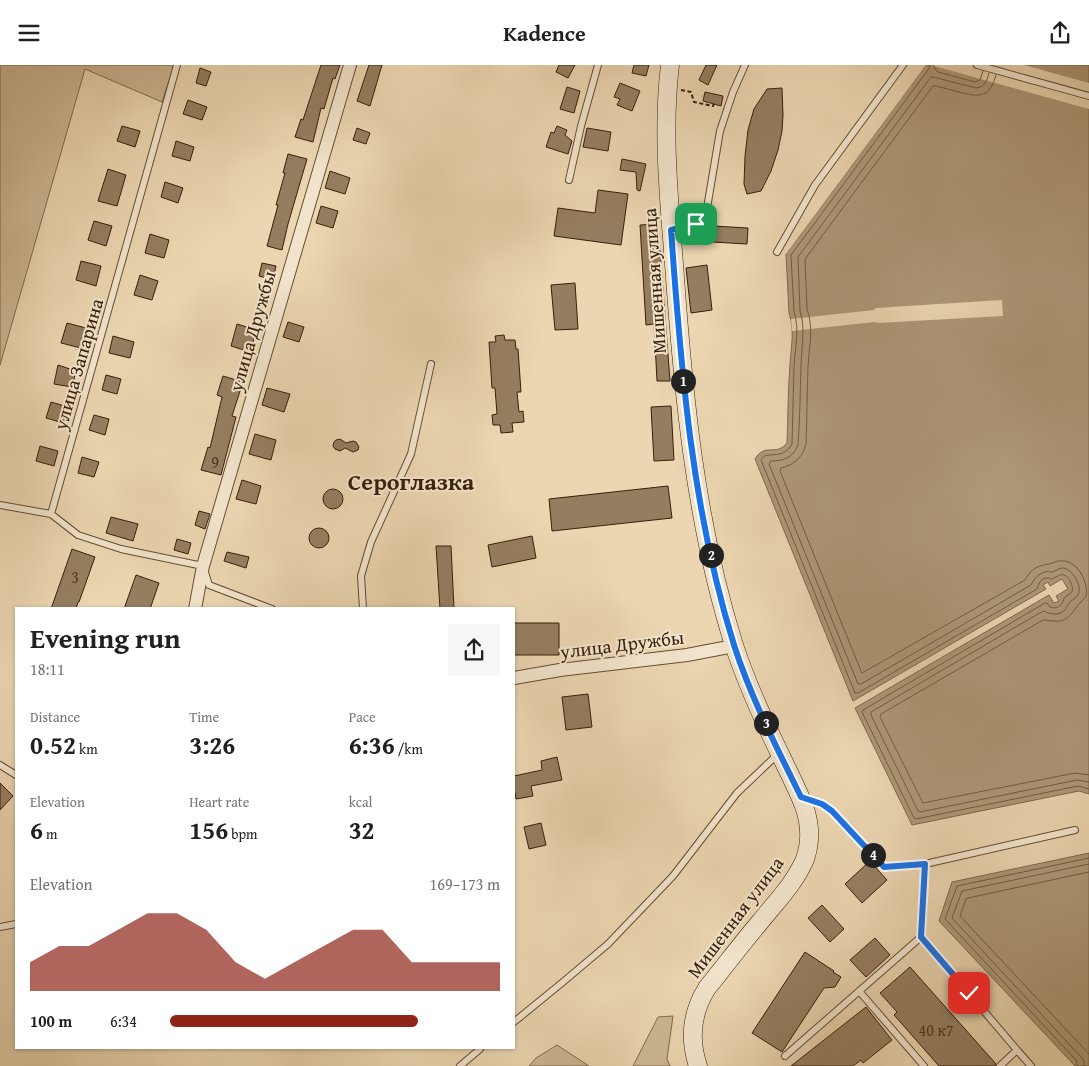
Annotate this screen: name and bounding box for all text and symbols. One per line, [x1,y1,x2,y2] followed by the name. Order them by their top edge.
[503,17,586,49] text: Kadence
[15,19,43,47] icon: menu
[1046,19,1074,47] icon: share
[675,203,717,245] pin
[635,207,673,355] street label: Мишенная улица
[682,210,710,238] icon: arrive
[221,267,283,396] street label: улица Дружбы
[46,295,110,434] street label: улица Запарина
[670,369,696,393] pin: 1
[680,371,687,391] text: 1
[211,450,219,474] house number: 9
[348,464,475,499] district label: Сероглазка
[698,543,724,567] pin: 2
[708,545,715,565] text: 2
[71,565,79,589] house number: 3
[30,617,181,658] text: Evening run
[558,623,685,666] street label: улица Дружбы
[448,624,500,676] button: share
[30,657,65,681] text: 18:11
[30,707,80,727] text: Distance
[189,707,219,727] text: Time
[349,707,376,727] text: Pace
[754,711,778,735] pin: 3
[763,713,770,733] text: 3
[30,727,76,763] text: 0.52
[189,727,235,763] text: 3:26
[349,727,395,763] text: 6:36
[76,739,98,759] text: km
[395,739,423,759] text: /km
[30,792,85,812] text: Elevation
[189,792,249,812] text: Heart rate
[349,792,373,812] text: kcal
[30,812,43,848] text: 6
[189,812,228,848] text: 156
[349,812,375,848] text: 32
[43,824,57,844] text: m
[228,824,258,844] text: bpm
[860,843,886,867] pin: 4
[870,845,877,865] text: 4
[680,850,790,984] street label: Мишенная улица
[30,872,93,896] text: Elevation
[430,872,500,896] text: 169–173 m
[948,972,990,1014] pin
[955,979,983,1007] icon: check
[30,1009,72,1033] text: 100 m
[110,1009,137,1033] text: 6:34
[918,1018,954,1042] house number: 40 к7

